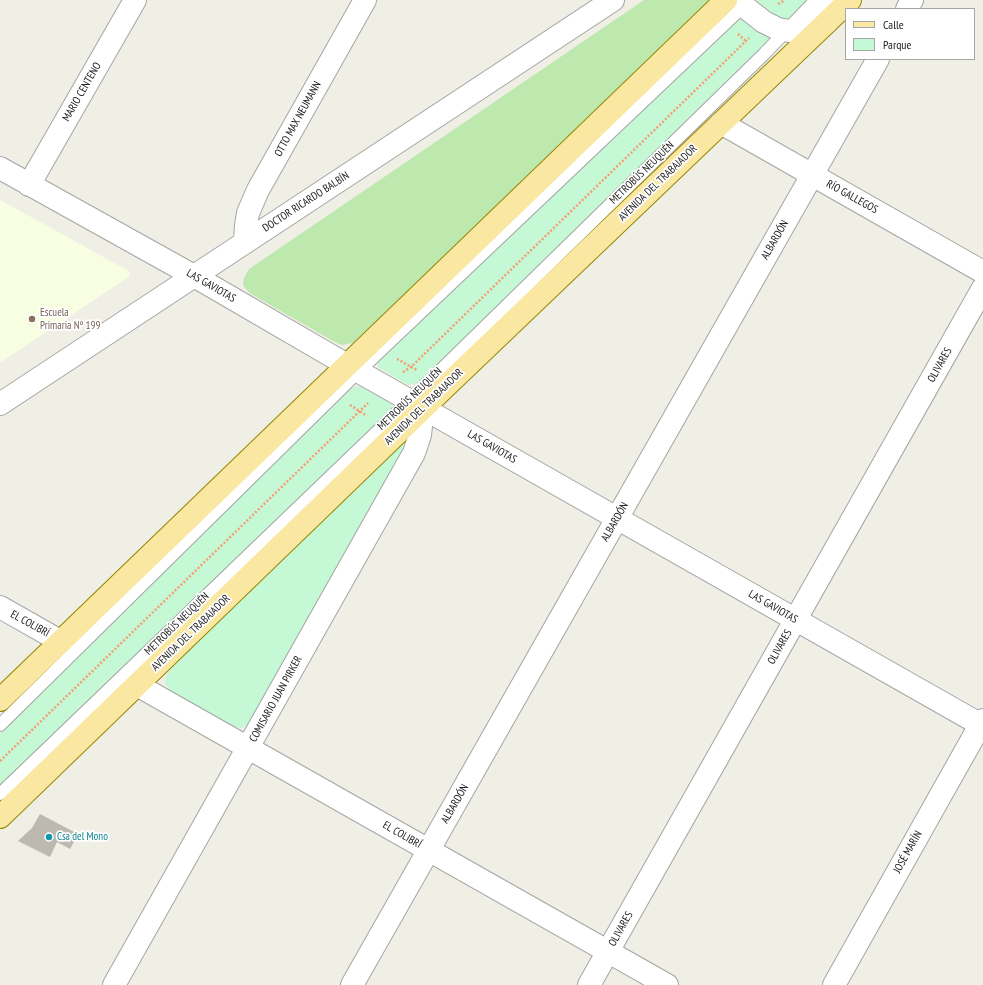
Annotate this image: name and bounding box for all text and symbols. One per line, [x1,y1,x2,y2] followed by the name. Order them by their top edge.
[845,8,975,60] legend
[883,17,904,32] text: Calle
[883,37,912,52] text: Parque
[60,60,104,124] street label: MARIO CENTENO
[272,79,324,159] street label: OTTO MAX NEUMANN
[607,139,677,207] street label: METROBÚS NEUQUÉN
[616,142,700,224] street label: AVENIDA DEL TRABAJADOR
[260,169,352,235] street label: DOCTOR RICARDO BALBÍN
[824,177,880,217] street label: RÍO GALLEGOS
[758,218,792,262] street label: ALBARDÓN
[184,267,238,305] street label: LAS GAVIOTAS
[40,306,100,332] place label: Escuela Primaria Nº 199
[27,314,37,324] marker: Escuela Primaria Nº 199
[925,345,955,385] street label: OLIVARES
[375,365,445,433] street label: METROBÚS NEUQUÉN
[382,366,466,448] street label: AVENIDA DEL TRABAJADOR
[465,428,519,466] street label: LAS GAVIOTAS
[598,500,632,544] street label: ALBARDÓN
[746,588,800,626] street label: LAS GAVIOTAS
[142,590,212,658] street label: METROBÚS NEUQUÉN
[149,592,233,674] street label: AVENIDA DEL TRABAJADOR
[8,608,52,640] street label: EL COLIBRÍ
[765,627,795,667] street label: OLIVARES
[247,654,305,744] street label: COMISARIO JUAN PIRKER
[438,782,472,826] street label: ALBARDÓN
[380,819,424,851] street label: EL COLIBRÍ
[891,829,925,875] street label: JOSÉ MARÍN
[57,830,108,844] place label: Csa del Mono
[44,832,54,842] marker: Csa del Mono
[606,909,636,949] street label: OLIVARES

